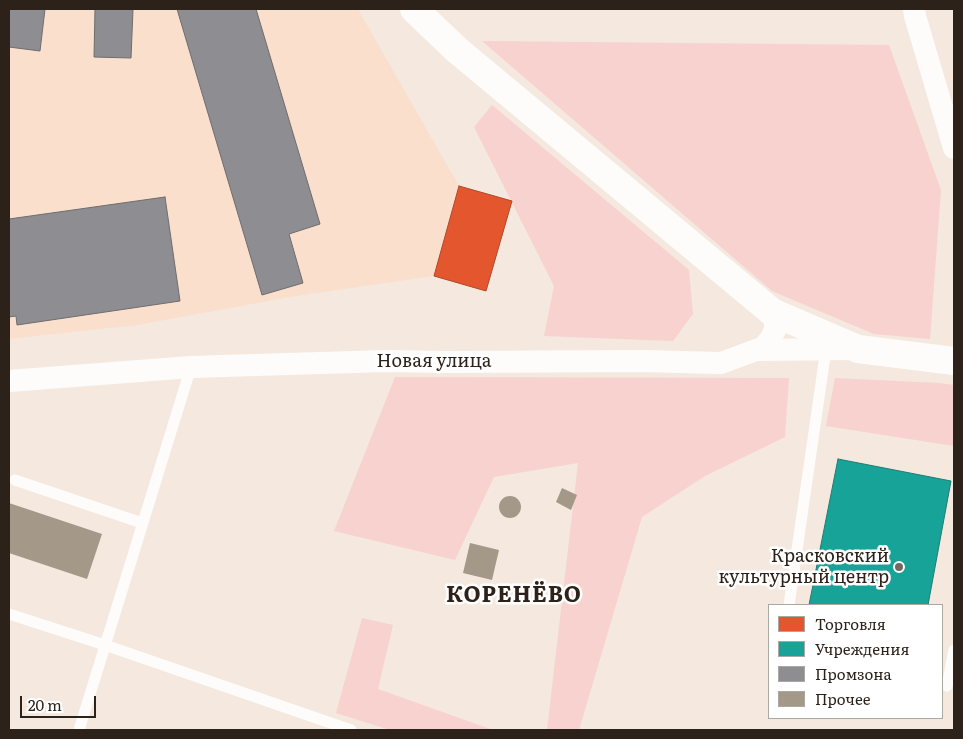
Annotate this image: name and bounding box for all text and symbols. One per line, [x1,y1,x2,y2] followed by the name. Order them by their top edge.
[376,351,492,373] street label: Новая улица
[719,546,889,588] place label: Красковский культурный центр
[893,561,905,573] marker: Красковский культурный центр
[445,583,583,609] district label: КОРЕНЁВО
[768,604,943,719] legend
[815,612,886,635] text: Торговля
[815,637,910,660] text: Учреждения
[815,662,892,685] text: Промзона
[22,686,99,718] scale bar
[815,687,871,710] text: Прочее
[28,693,62,716] text: 20 m

